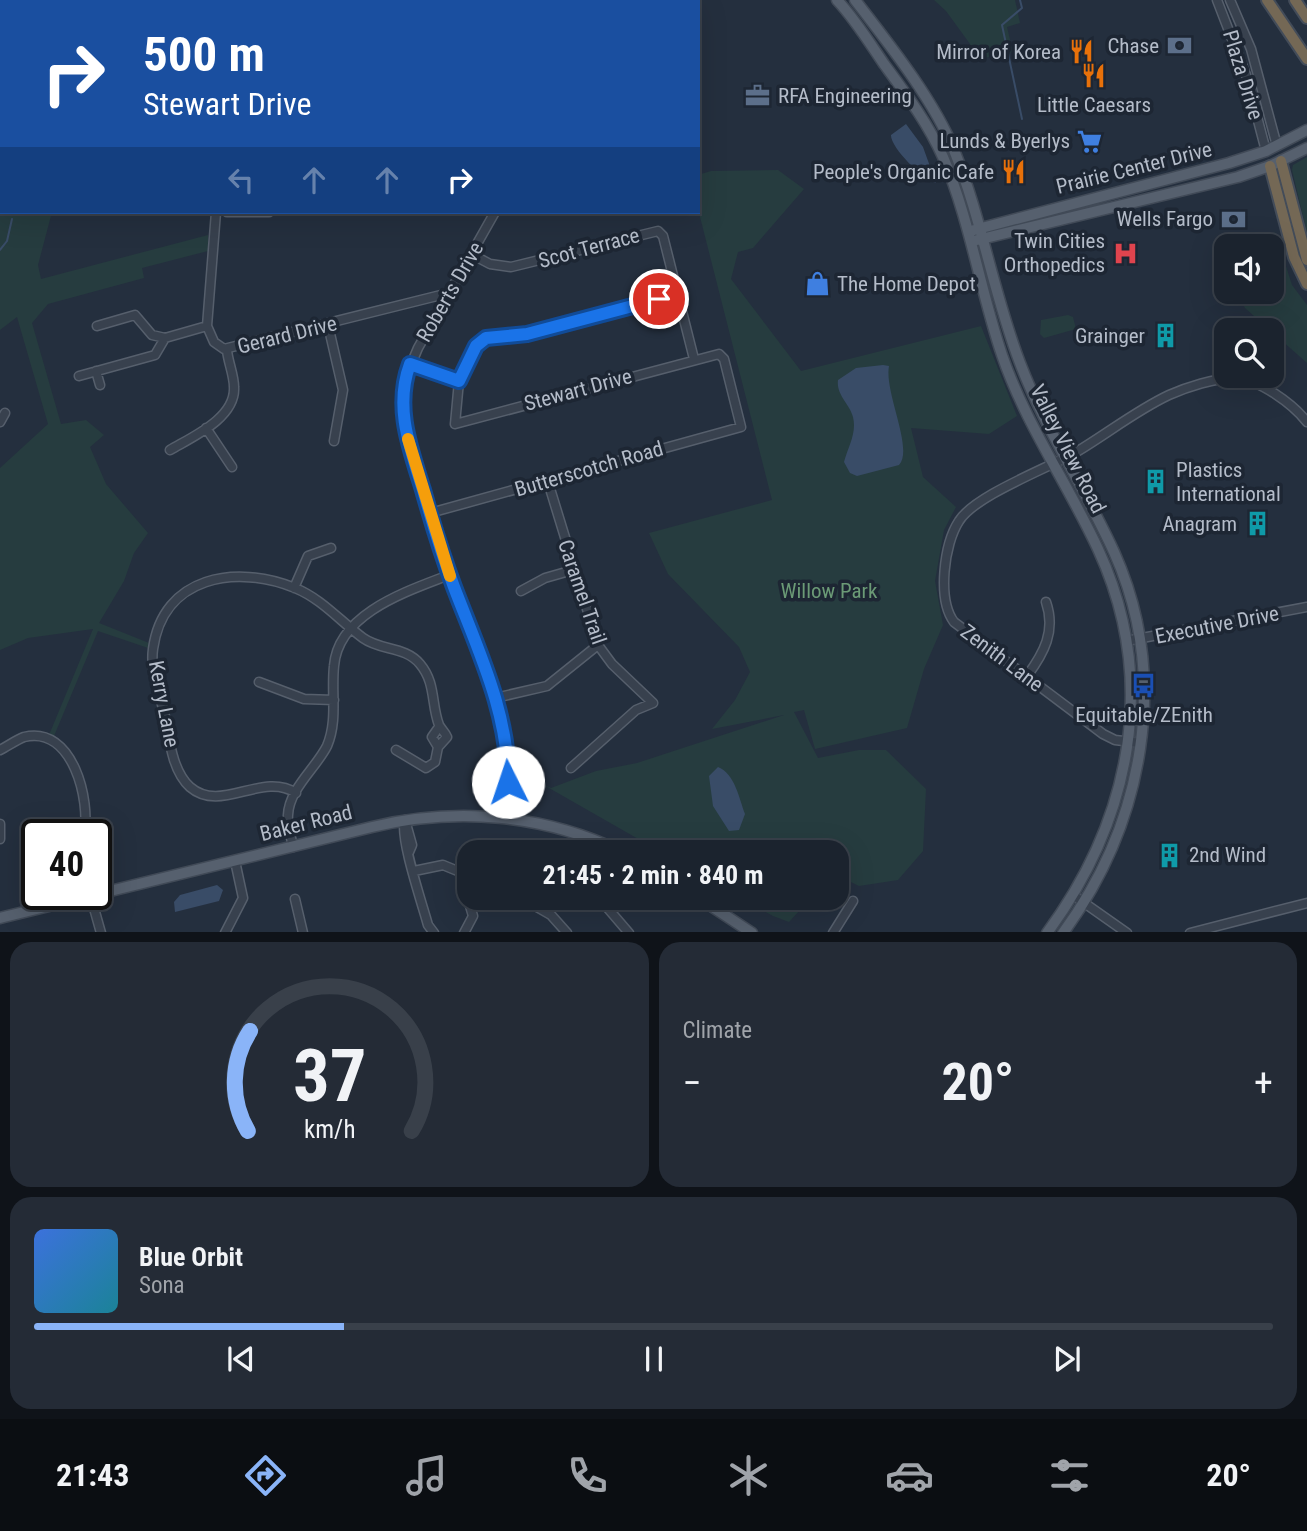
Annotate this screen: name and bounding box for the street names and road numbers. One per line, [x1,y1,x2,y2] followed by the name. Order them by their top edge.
[1218,27,1268,123] street label: Plaza Drive
[1054,137,1214,199] street label: Prairie Center Drive
[536,223,642,273] street label: Scot Terrace
[412,238,488,346] street label: Roberts Drive
[235,311,339,359] street label: Gerard Drive
[522,364,635,416] street label: Stewart Drive
[1025,381,1111,517] street label: Valley View Road
[512,436,666,502] street label: Butterscotch Road
[553,537,611,647] street label: Caramel Trail
[1153,601,1281,649] street label: Executive Drive
[956,619,1048,697] street label: Zenith Lane
[144,659,184,749] street label: Kerry Lane
[257,800,355,846] street label: Baker Road

